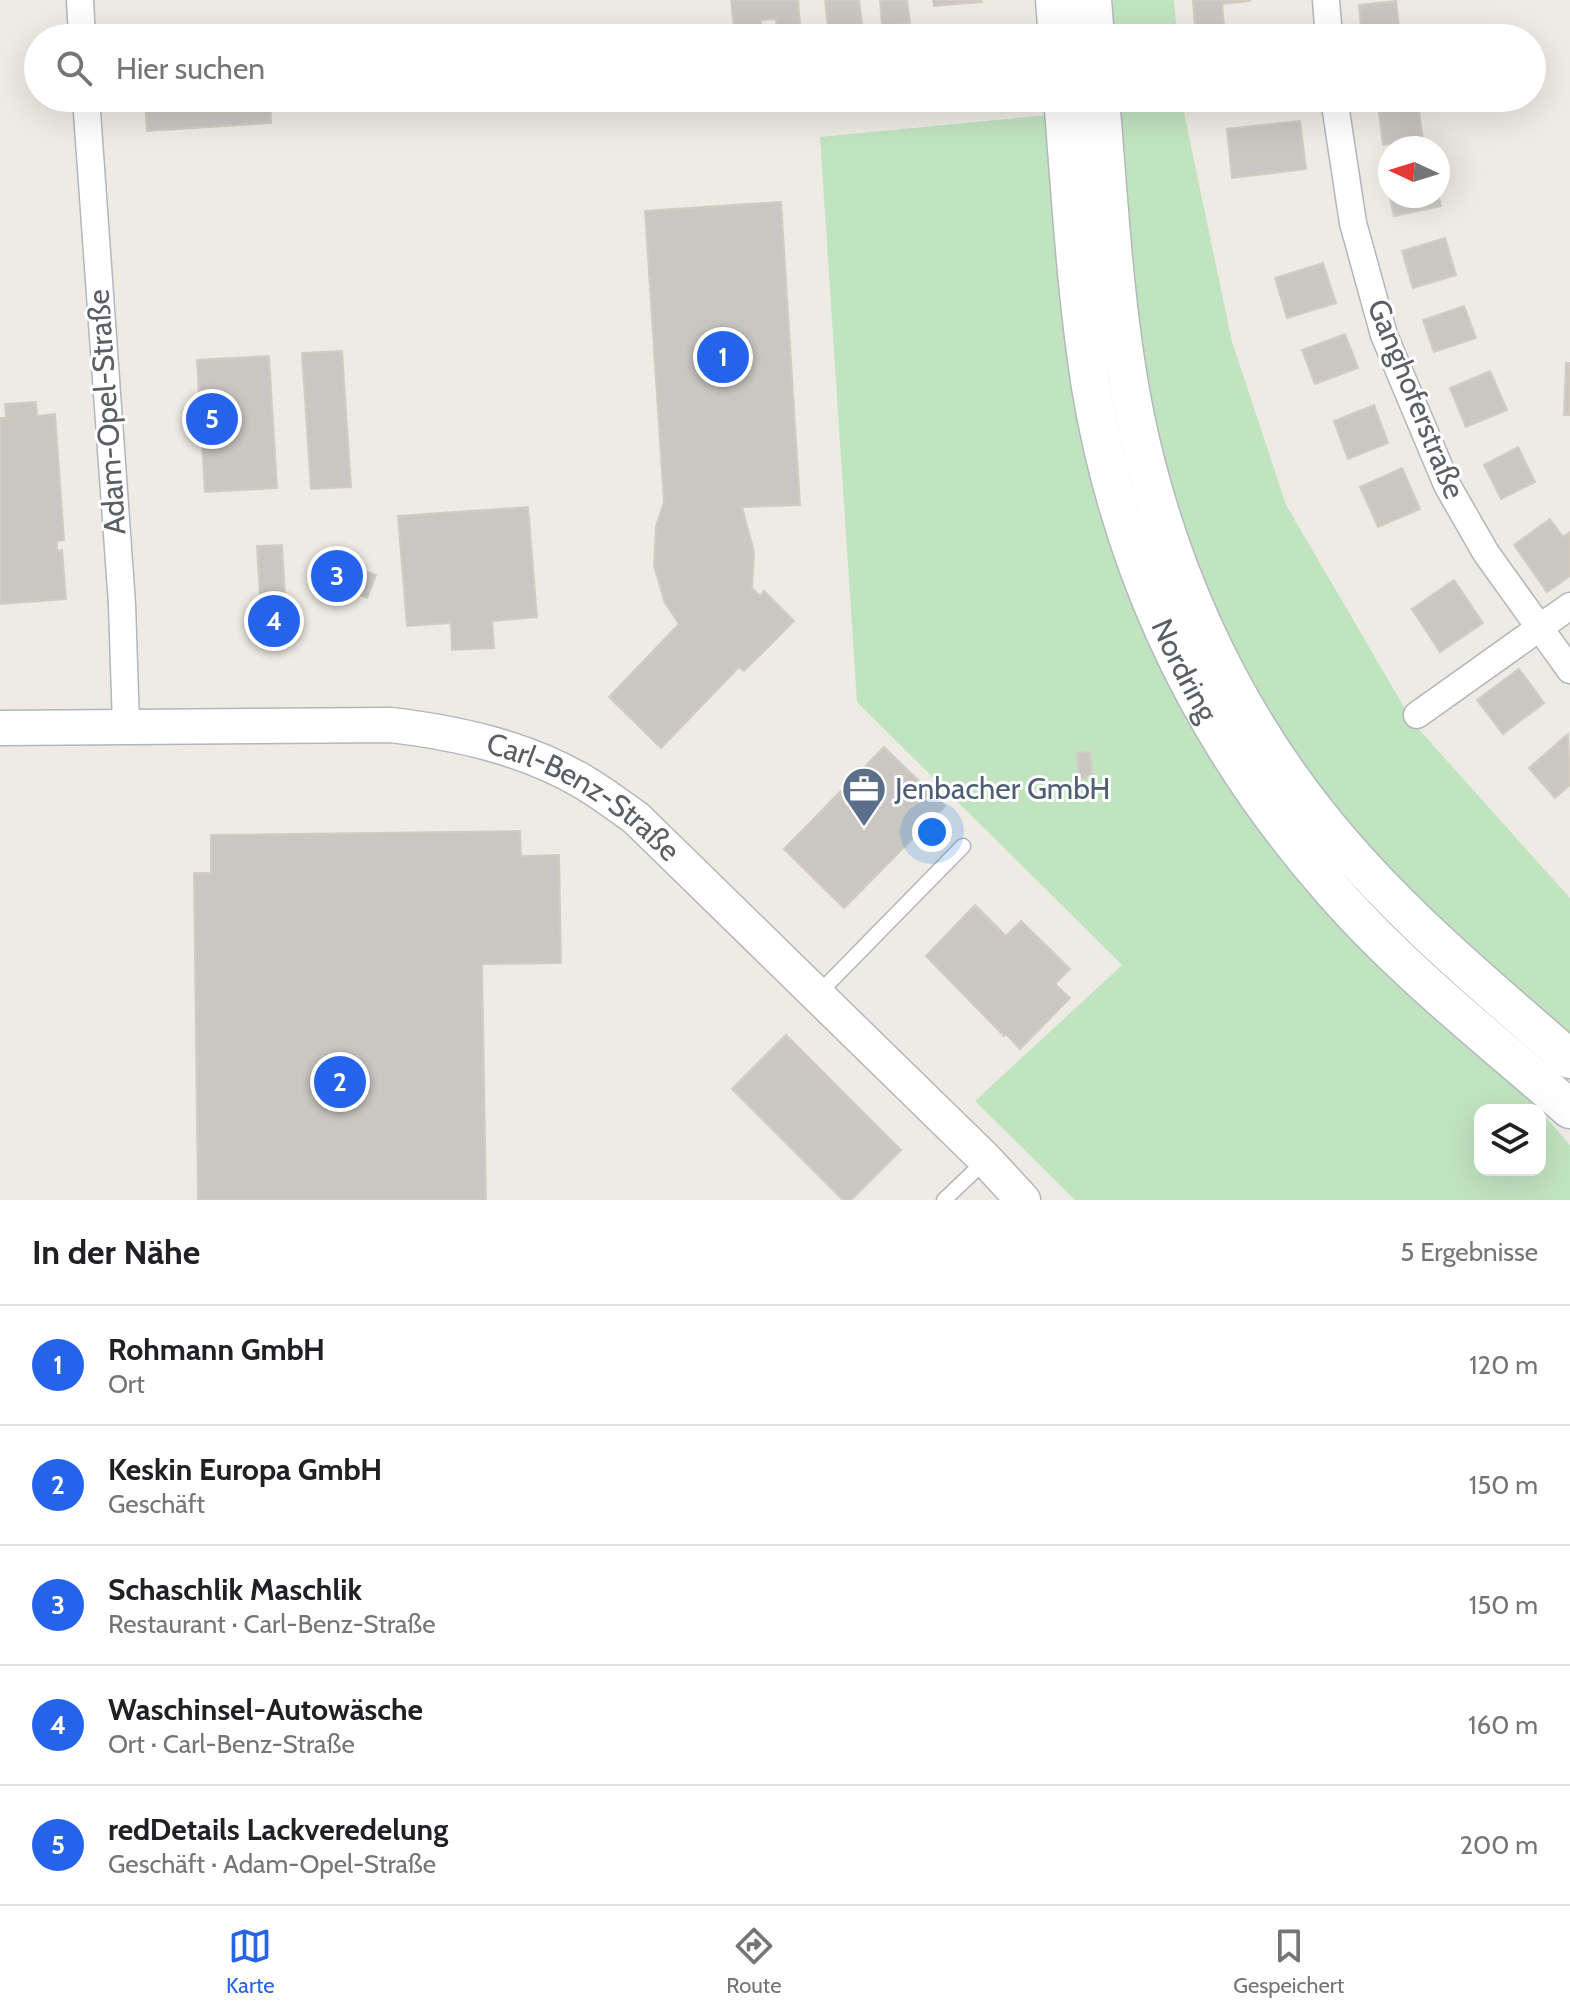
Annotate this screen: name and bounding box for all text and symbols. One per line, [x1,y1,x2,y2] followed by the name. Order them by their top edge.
[24,24,1546,112] search box
[52,46,96,90] icon: search
[116,50,265,87] text: Hier suchen
[1378,136,1450,208] north arrow
[79,288,134,536] street label: Adam-Opel-Straße
[1360,294,1473,504] street label: Ganghoferstraße
[697,327,749,387] pin: 1
[186,389,238,449] pin: 5
[311,546,363,606] pin: 3
[248,591,300,651] pin: 4
[1143,613,1227,729] street label: Nordring
[482,724,688,869] street label: Carl-Benz-Straße
[840,765,888,828] office icon: Jenbacher GmbH
[894,770,1110,807] place label: Jenbacher GmbH
[912,812,952,852] your location
[314,1052,366,1112] pin: 2
[1474,1104,1546,1176] map controls
[1474,1104,1546,1176] button: layers
[32,1231,200,1273] text: In der Nähe
[1400,1236,1538,1268] text: 5 Ergebnisse
[108,1331,325,1368] text: Rohmann GmbH
[53,1349,63,1381] text: 1
[1469,1349,1538,1381] text: 120 m
[108,1368,145,1400] text: Ort
[108,1451,382,1488] text: Keskin Europa GmbH
[51,1469,65,1501] text: 2
[1469,1469,1538,1501] text: 150 m
[108,1488,205,1520] text: Geschäft
[108,1571,362,1608] text: Schaschlik Maschlik
[51,1589,65,1621] text: 3
[1469,1589,1538,1621] text: 150 m
[108,1608,436,1640] text: Restaurant · Carl-Benz-Straße
[108,1691,423,1728] text: Waschinsel-Autowäsche
[50,1709,66,1741] text: 4
[1468,1709,1538,1741] text: 160 m
[108,1728,355,1760] text: Ort · Carl-Benz-Straße
[108,1811,448,1848] text: redDetails Lackveredelung
[51,1829,65,1861] text: 5
[1459,1829,1538,1861] text: 200 m
[108,1848,436,1880] text: Geschäft · Adam-Opel-Straße
[226,1924,274,1999] tab: Karte
[726,1924,781,1999] tab: Route
[1233,1924,1344,1999] tab: Gespeichert

